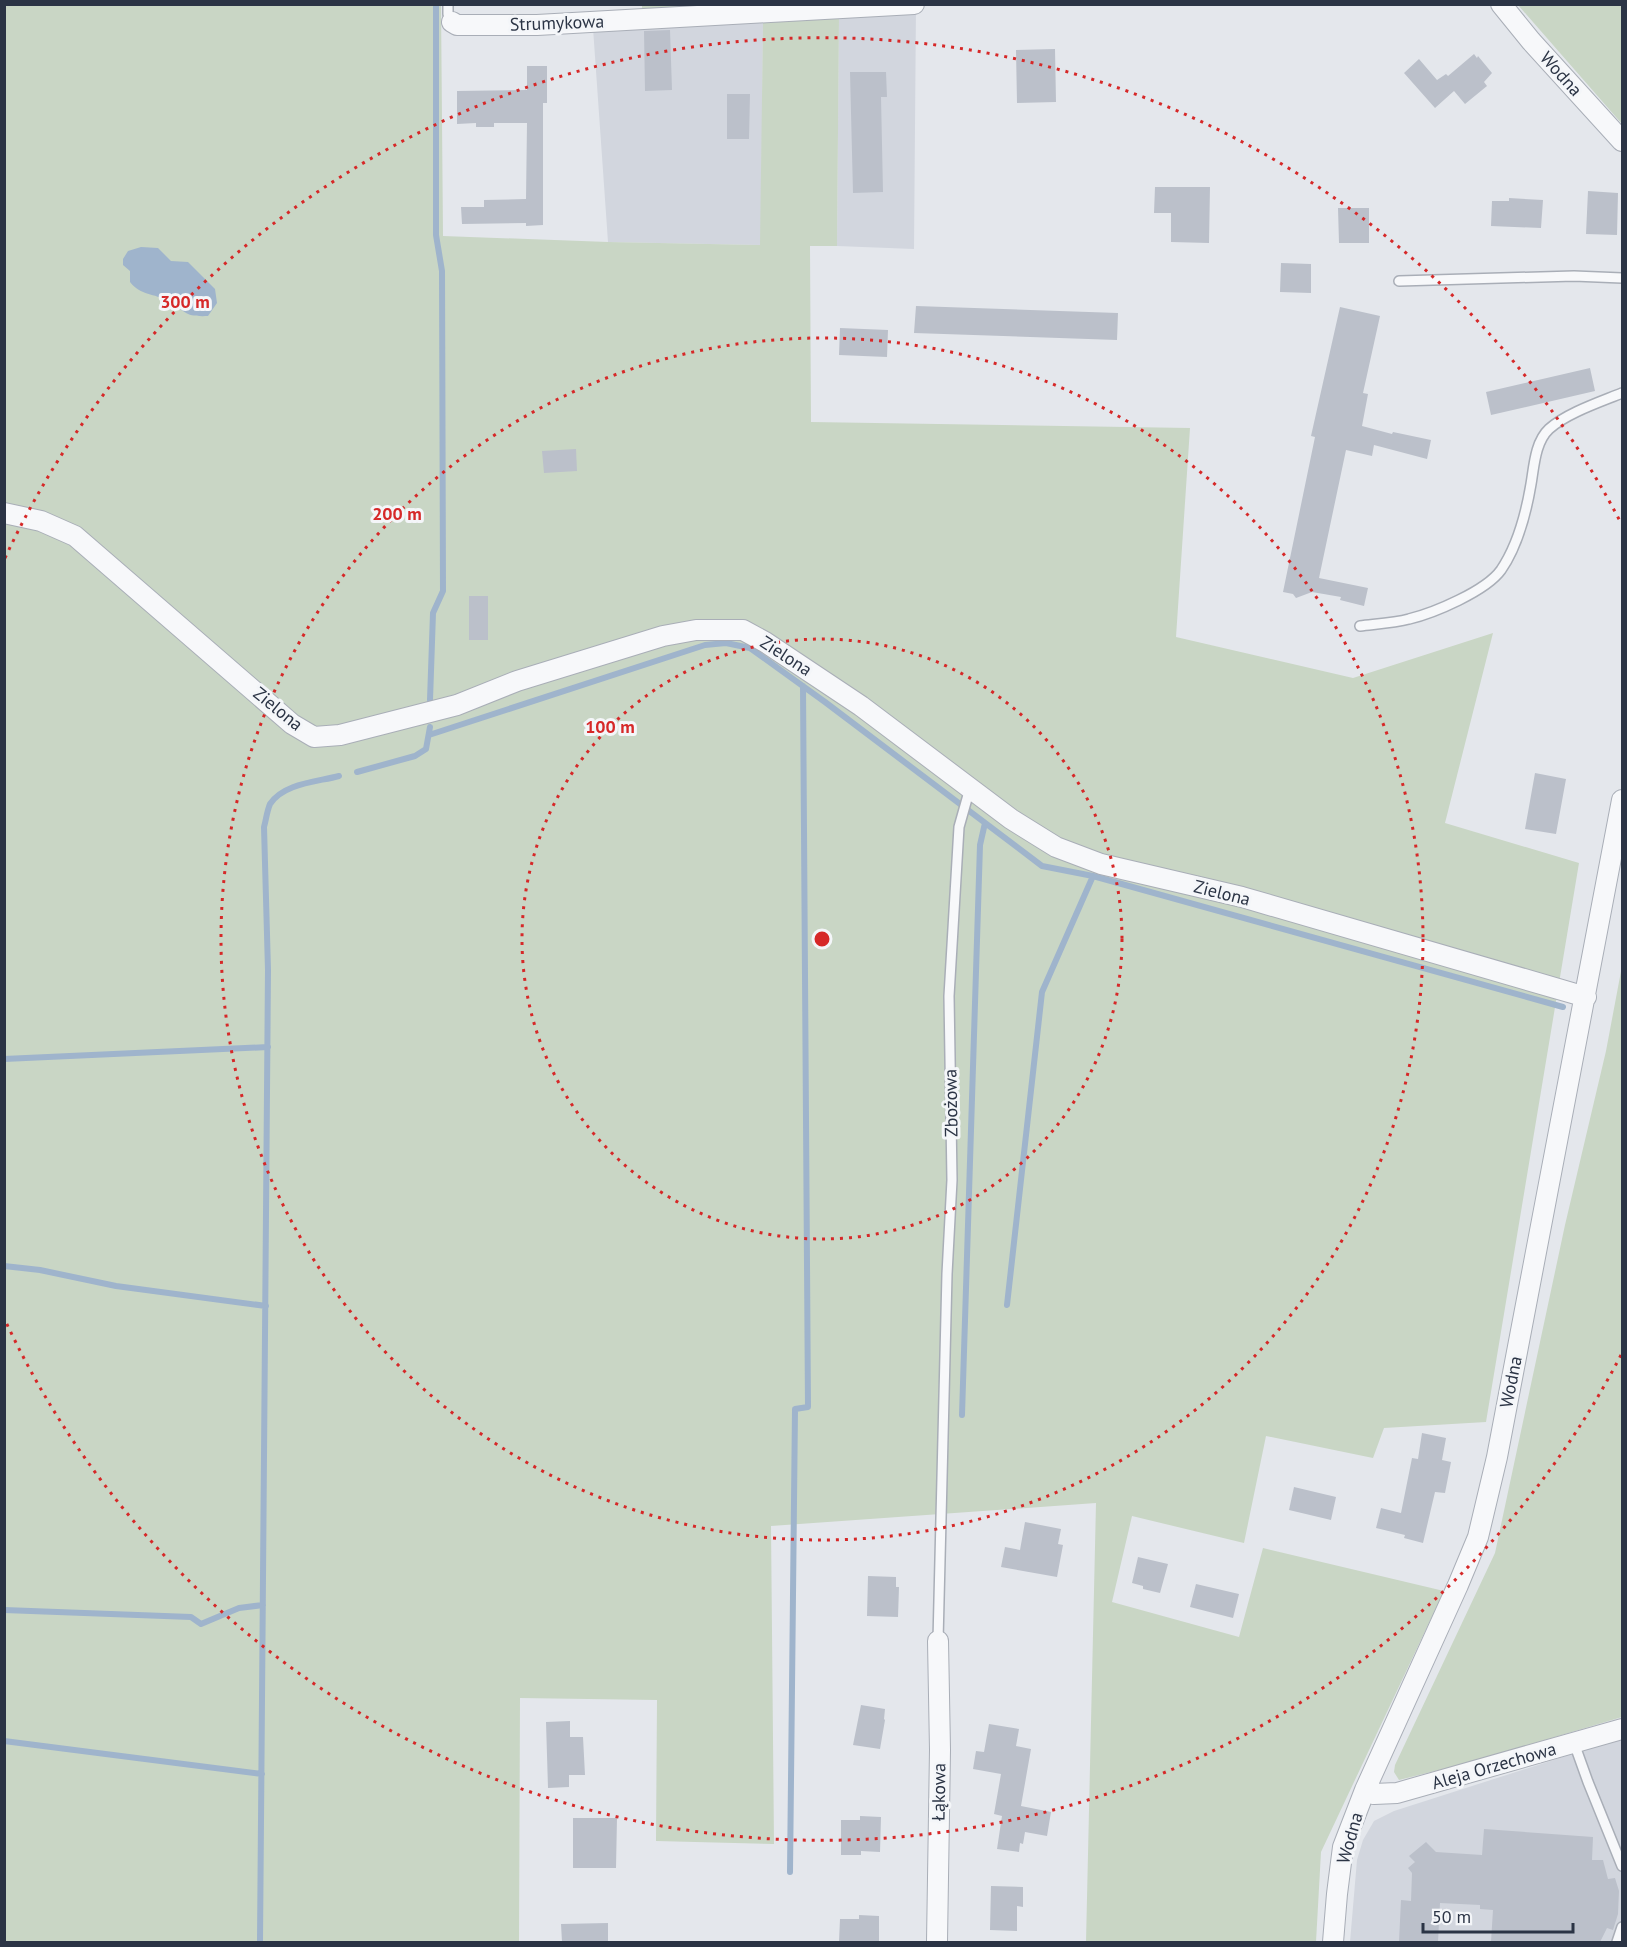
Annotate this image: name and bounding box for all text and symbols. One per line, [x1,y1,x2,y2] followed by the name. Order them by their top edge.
[509,9,605,36] street label: Strumykowa
[1535,47,1587,101] street label: Wodna
[160,290,210,313] text: 300 m
[372,502,422,525] text: 200 m
[756,630,817,681] street label: Zielona
[249,682,308,736] street label: Zielona
[585,715,635,738] text: 100 m
[1191,874,1253,911] street label: Zielona
[812,929,832,949] centre of rings
[938,1069,963,1137] street label: Zbożowa
[1494,1354,1527,1410] street label: Wodna
[1429,1737,1559,1794] street label: Aleja Orzechowa
[926,1763,951,1821] street label: Łąkowa
[1331,1810,1368,1866] street label: Wodna
[1423,1896,1573,1934] scale bar
[1432,1905,1471,1928] text: 50 m

